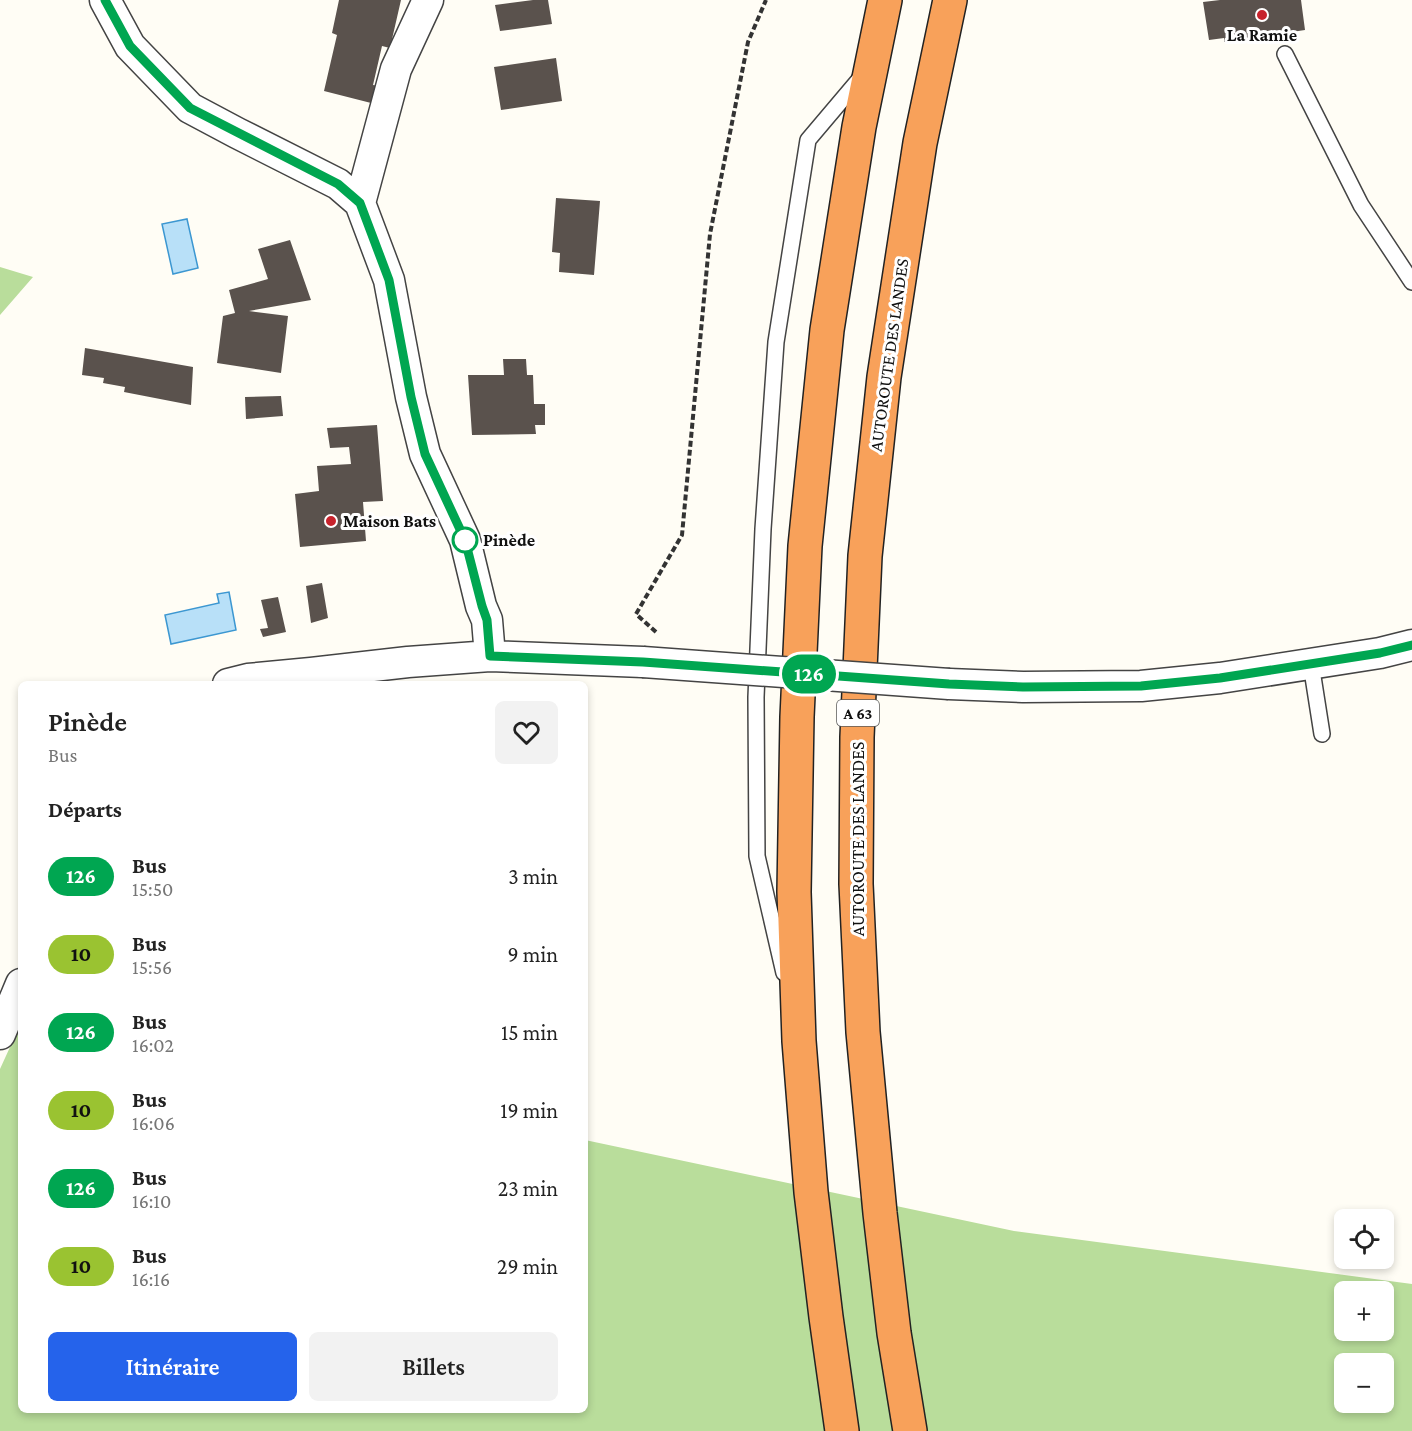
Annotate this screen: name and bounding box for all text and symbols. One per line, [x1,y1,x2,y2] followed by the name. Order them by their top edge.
[1255,8,1269,22] marker: La Ramie
[1227,25,1297,45] place label: La Ramie
[866,257,912,453] street label: AUTOROUTE DES LANDES
[343,511,436,531] place label: Maison Bats
[324,514,338,528] marker: Maison Bats
[452,527,478,553] marker: Pinède
[483,530,535,550] place label: Pinède
[774,654,844,694] line badge: 126
[794,662,824,686] text: 126
[837,700,879,726] road number: A 63
[495,701,558,764] button: heart
[48,706,127,737] text: Pinède
[848,742,868,936] street label: AUTOROUTE DES LANDES
[48,744,77,766] text: Bus
[48,797,122,822] text: Départs
[132,853,166,878] text: Bus
[66,864,96,888] text: 126
[508,864,558,889] text: 3 min
[132,878,173,900] text: 15:50
[132,931,166,956] text: Bus
[71,942,91,966] text: 10
[507,942,558,967] text: 9 min
[132,956,172,978] text: 15:56
[132,1009,166,1034] text: Bus
[66,1020,96,1044] text: 126
[501,1020,558,1045] text: 15 min
[132,1034,174,1056] text: 16:02
[132,1087,166,1112] text: Bus
[71,1098,91,1122] text: 10
[500,1098,558,1123] text: 19 min
[132,1112,175,1134] text: 16:06
[132,1165,166,1190] text: Bus
[66,1176,96,1200] text: 126
[498,1176,558,1201] text: 23 min
[132,1190,171,1212] text: 16:10
[1334,1209,1394,1413] map controls
[1334,1209,1394,1269] button: locate
[132,1243,166,1268] text: Bus
[71,1254,91,1278] text: 10
[497,1254,558,1279] text: 29 min
[132,1268,170,1290] text: 16:16
[1334,1281,1394,1341] button: +
[48,1332,297,1401] button: Itinéraire
[309,1332,558,1401] button: Billets
[1334,1353,1394,1413] button: −

